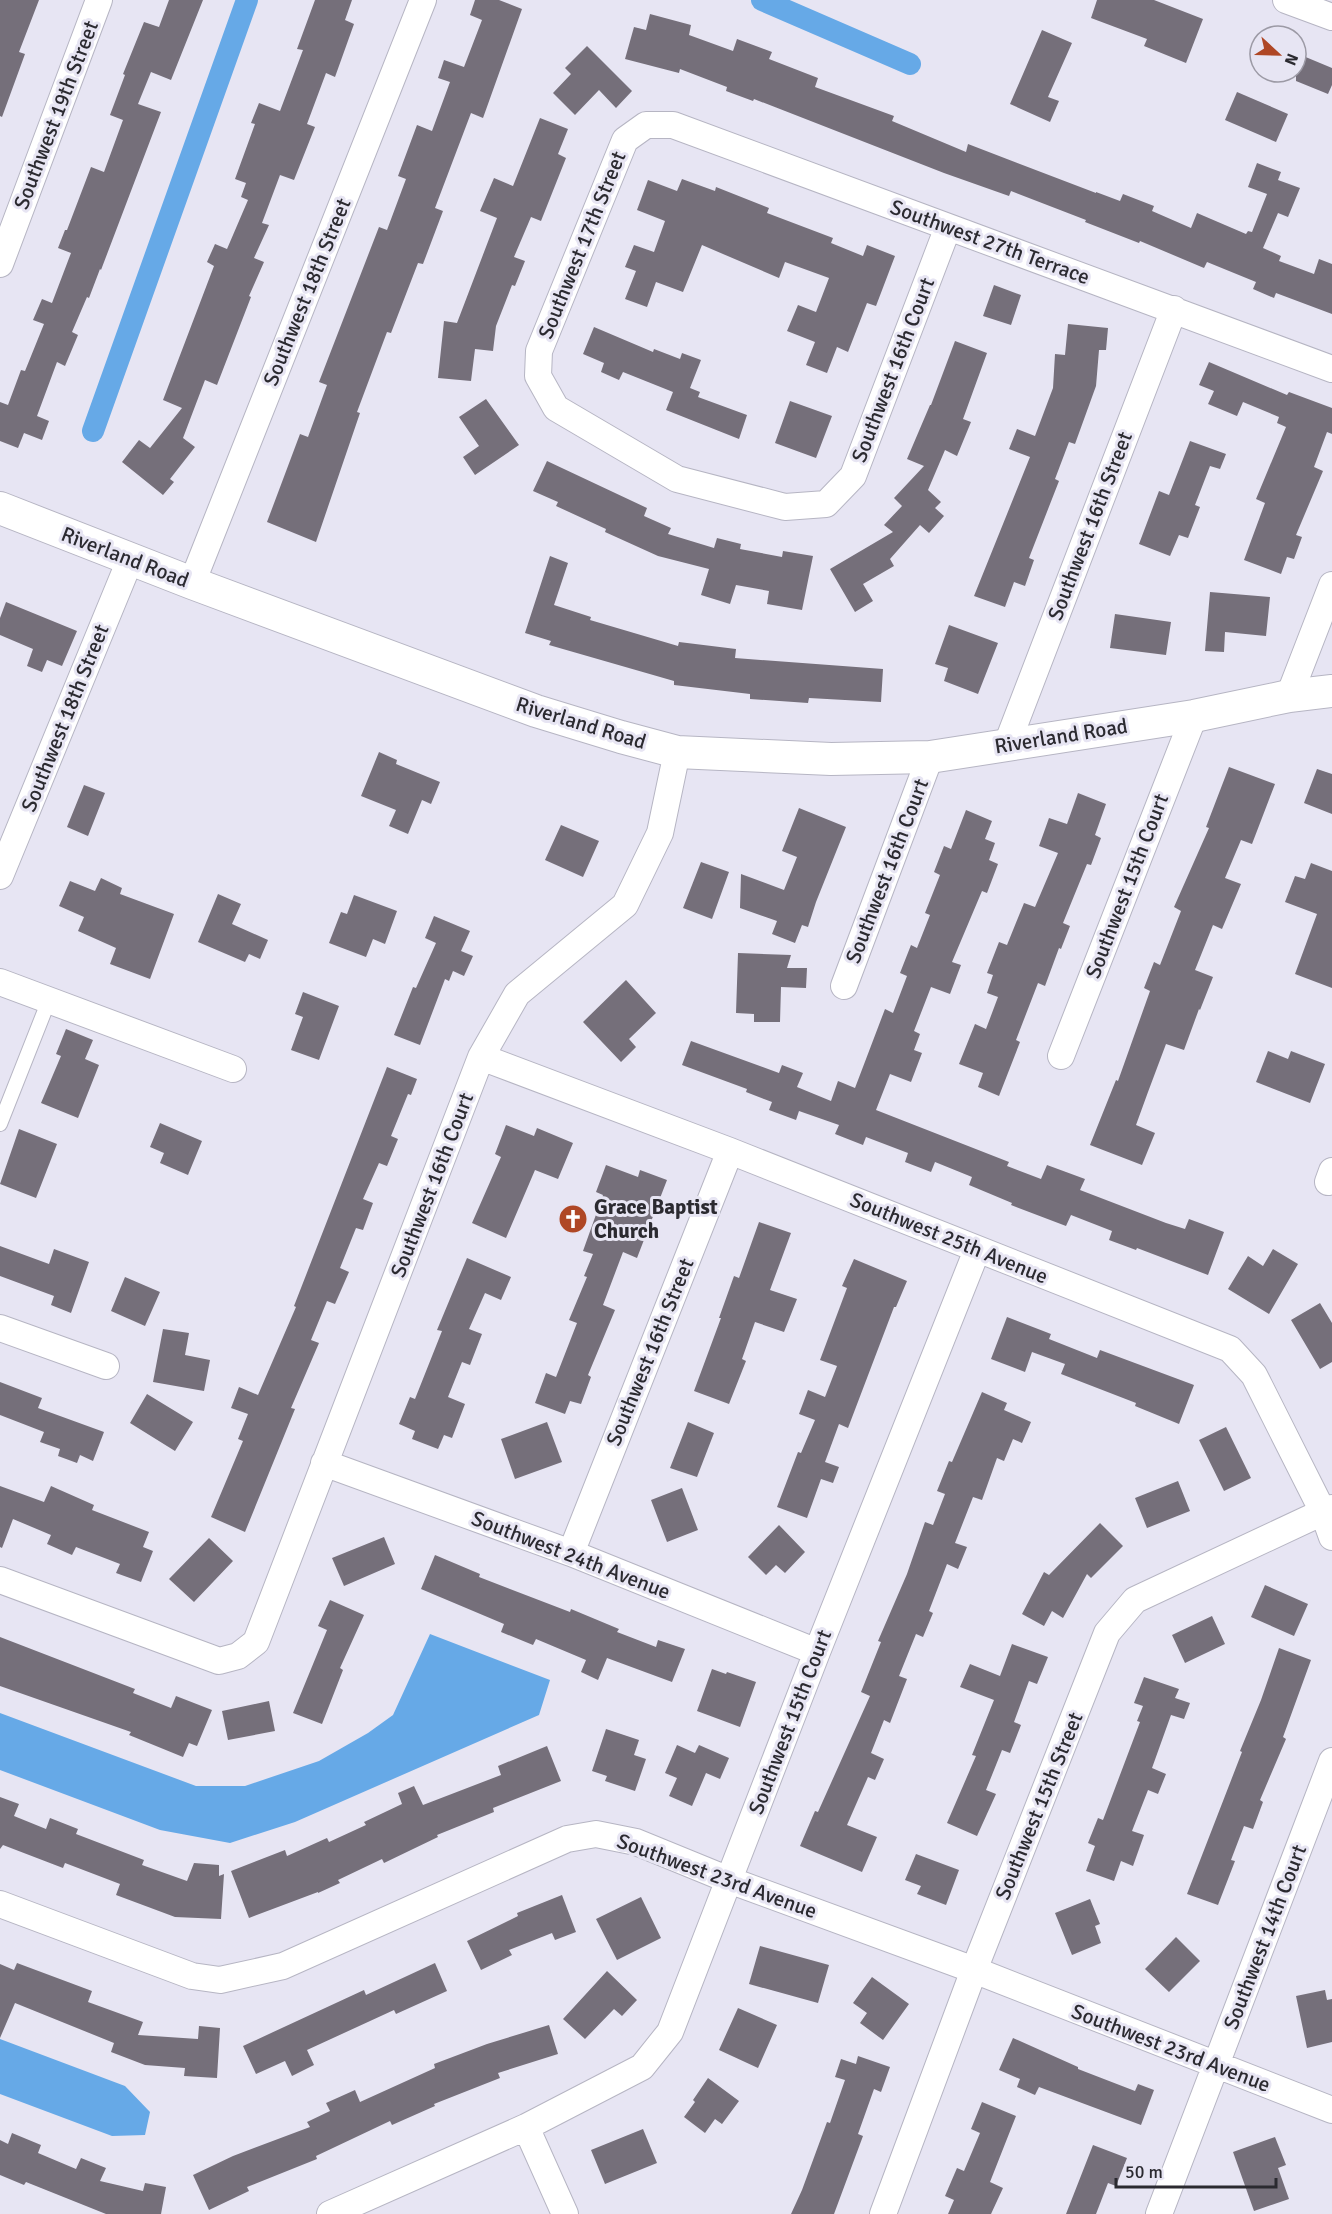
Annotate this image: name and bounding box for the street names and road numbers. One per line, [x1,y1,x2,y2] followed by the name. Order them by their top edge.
[8,17,104,213] street label: Southwest 19th Street
[533,147,631,343] street label: Southwest 17th Street
[258,194,356,390] street label: Southwest 18th Street
[887,194,1093,290] street label: Southwest 27th Terrace
[846,274,940,466] street label: Southwest 16th Court
[1042,428,1138,624] street label: Southwest 16th Street
[58,521,192,593] street label: Riverland Road
[16,620,114,816] street label: Southwest 18th Street
[513,691,649,755] street label: Riverland Road
[992,713,1130,759] street label: Riverland Road
[840,775,934,967] street label: Southwest 16th Court
[1080,790,1174,982] street label: Southwest 15th Court
[385,1089,479,1281] street label: Southwest 16th Court
[846,1186,1052,1290] street label: Southwest 25th Avenue
[601,1254,699,1450] street label: Southwest 16th Street
[468,1505,674,1605] street label: Southwest 24th Avenue
[743,1626,837,1818] street label: Southwest 15th Court
[990,1708,1088,1904] street label: Southwest 15th Street
[614,1828,820,1924] street label: Southwest 23rd Avenue
[1218,1841,1312,2033] street label: Southwest 14th Court
[1068,1998,1274,2098] street label: Southwest 23rd Avenue

